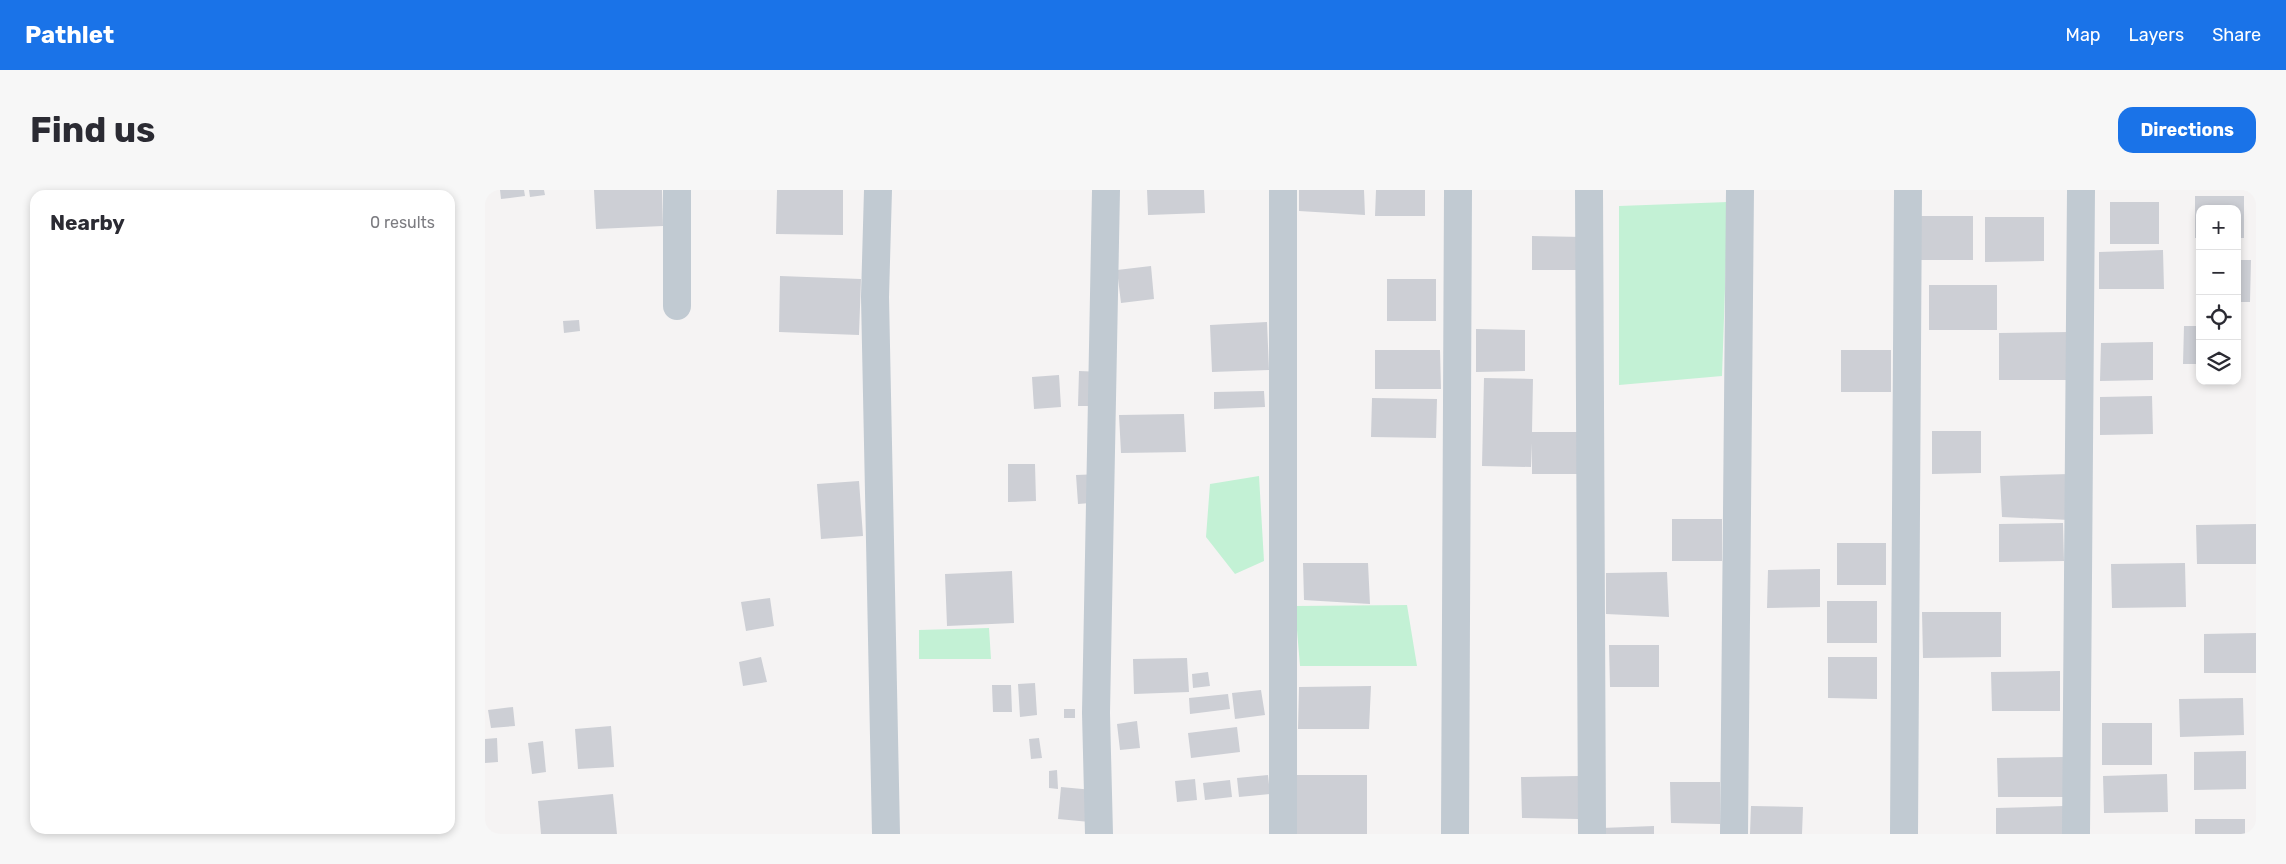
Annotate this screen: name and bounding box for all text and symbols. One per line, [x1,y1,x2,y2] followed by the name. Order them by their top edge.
[25,21,114,49] text: Pathlet
[2066,24,2101,46] text: Map
[2129,24,2184,46] text: Layers
[2212,24,2261,46] text: Share
[2118,107,2256,153] button: Directions
[30,109,155,151] text: Find us
[2196,205,2241,385] map controls
[2196,205,2241,250] button: +
[50,210,125,235] text: Nearby
[370,213,435,232] text: 0 results
[2196,250,2241,295] button: −
[2196,295,2241,340] button: locate
[2196,340,2241,385] button: layers

